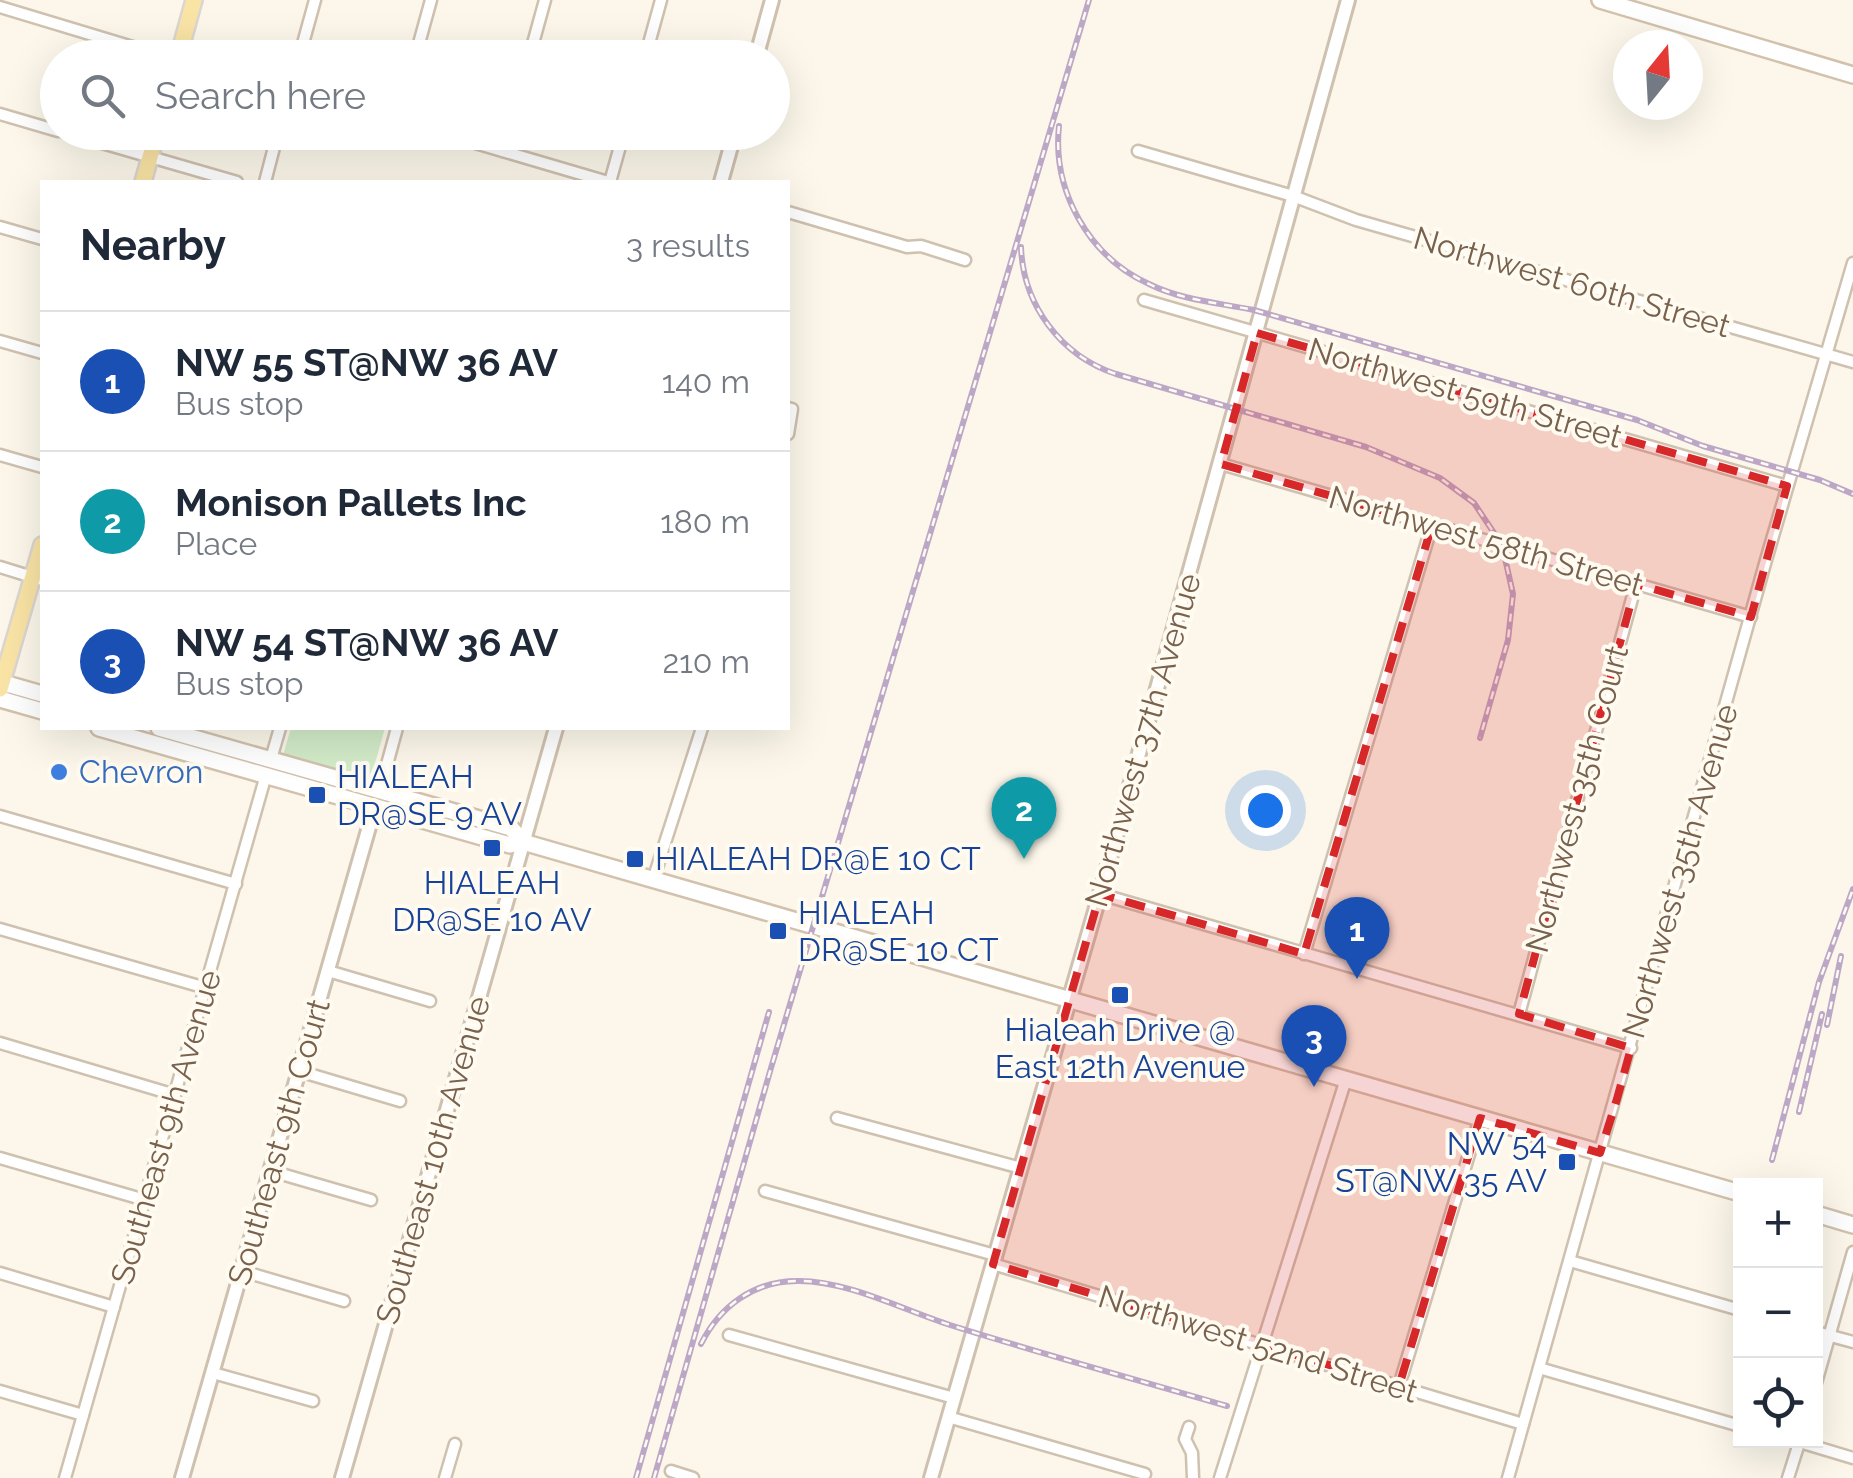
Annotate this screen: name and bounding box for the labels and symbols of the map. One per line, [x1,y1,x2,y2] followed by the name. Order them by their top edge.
[1613,30,1703,120] north arrow
[1410,219,1735,344] street label: Northwest 60th Street
[1304,330,1627,455] street label: Northwest 59th Street
[1325,478,1648,603] street label: Northwest 58th Street
[1077,569,1208,911] street label: Northwest 37th Avenue
[1518,641,1635,956] street label: Northwest 35th Court
[1614,700,1745,1042] street label: Northwest 35th Avenue
[79,753,203,790] place label: Chevron
[337,758,522,832] place label: HIALEAH DR@SE 9 AV
[48,761,70,783] marker: Chevron
[992,776,1056,859] pin: 2
[306,784,328,806] marker: HIALEAH DR@SE 9 AV
[1240,785,1291,836] your location
[481,837,503,859] marker: HIALEAH DR@SE 10 AV
[655,840,981,877] place label: HIALEAH DR@E 10 CT
[624,848,646,870] marker: HIALEAH DR@E 10 CT
[392,864,592,938] place label: HIALEAH DR@SE 10 AV
[798,894,998,968] place label: HIALEAH DR@SE 10 CT
[1324,896,1390,979] pin: 1
[767,920,789,942] marker: HIALEAH DR@SE 10 CT
[103,966,228,1288] street label: Southeast 9th Avenue
[1109,984,1131,1006] marker: Hialeah Drive @ East 12th Avenue
[368,992,497,1328] street label: Southeast 10th Avenue
[220,994,337,1289] street label: Southeast 9th Court
[1282,1004,1346,1087] pin: 3
[995,1011,1245,1085] place label: Hialeah Drive @ East 12th Avenue
[1335,1125,1547,1199] place label: NW 54 ST@NW 35 AV
[1556,1151,1578,1173] marker: NW 54 ST@NW 35 AV
[1094,1277,1422,1410] street label: Northwest 52nd Street

